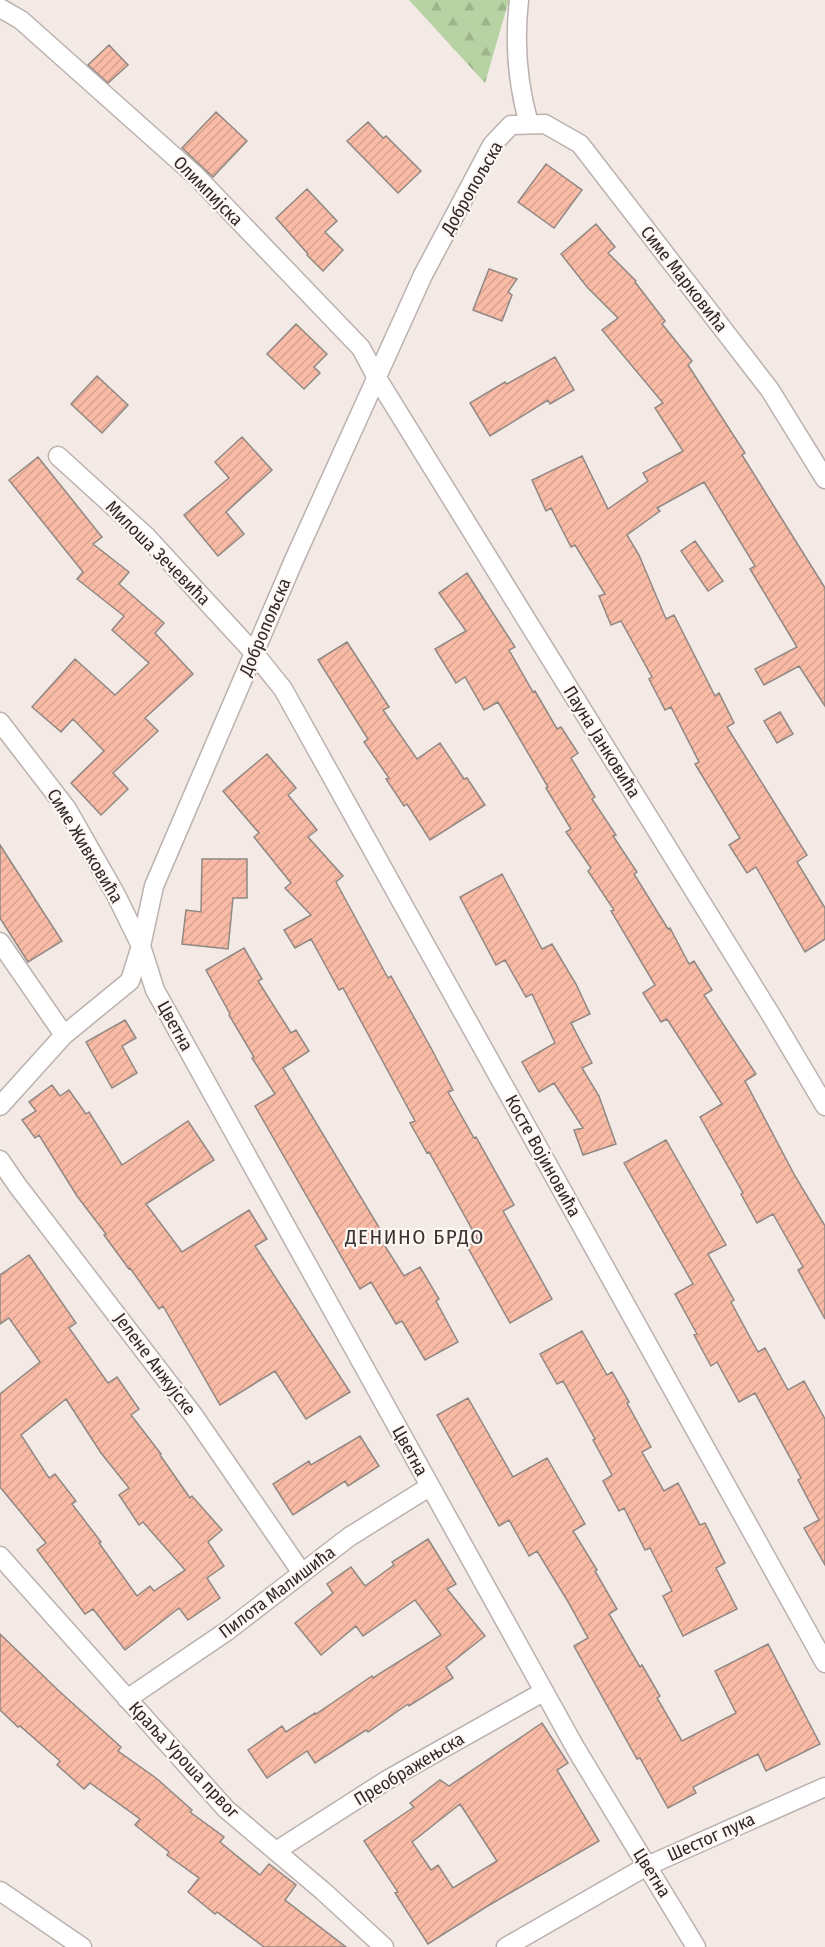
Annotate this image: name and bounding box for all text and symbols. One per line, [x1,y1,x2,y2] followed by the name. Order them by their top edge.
[436,137,508,239] street label: Добропољска
[169,152,248,231] street label: Олимпијска
[636,222,732,337] street label: Симе Марковића
[101,496,215,610] street label: Милоша Зечевића
[234,575,296,680] street label: Добропољска
[559,682,645,802] street label: Пауна Јанковића
[42,785,128,907] street label: Симе Живковића
[152,997,198,1055] street label: Цветна
[500,1091,586,1221] street label: Косте Војиновића
[344,1224,485,1250] district label: ДЕНИНО БРДО
[109,1308,201,1420] street label: Јелене Анжујске
[387,1422,433,1480] street label: Цветна
[214,1541,340,1643] street label: Пилота Малишића
[124,1697,244,1823] street label: Краља Уроша првог
[350,1727,468,1810] street label: Преображењска
[664,1808,758,1866] street label: Шестог пука
[628,1844,676,1902] street label: Цветна

